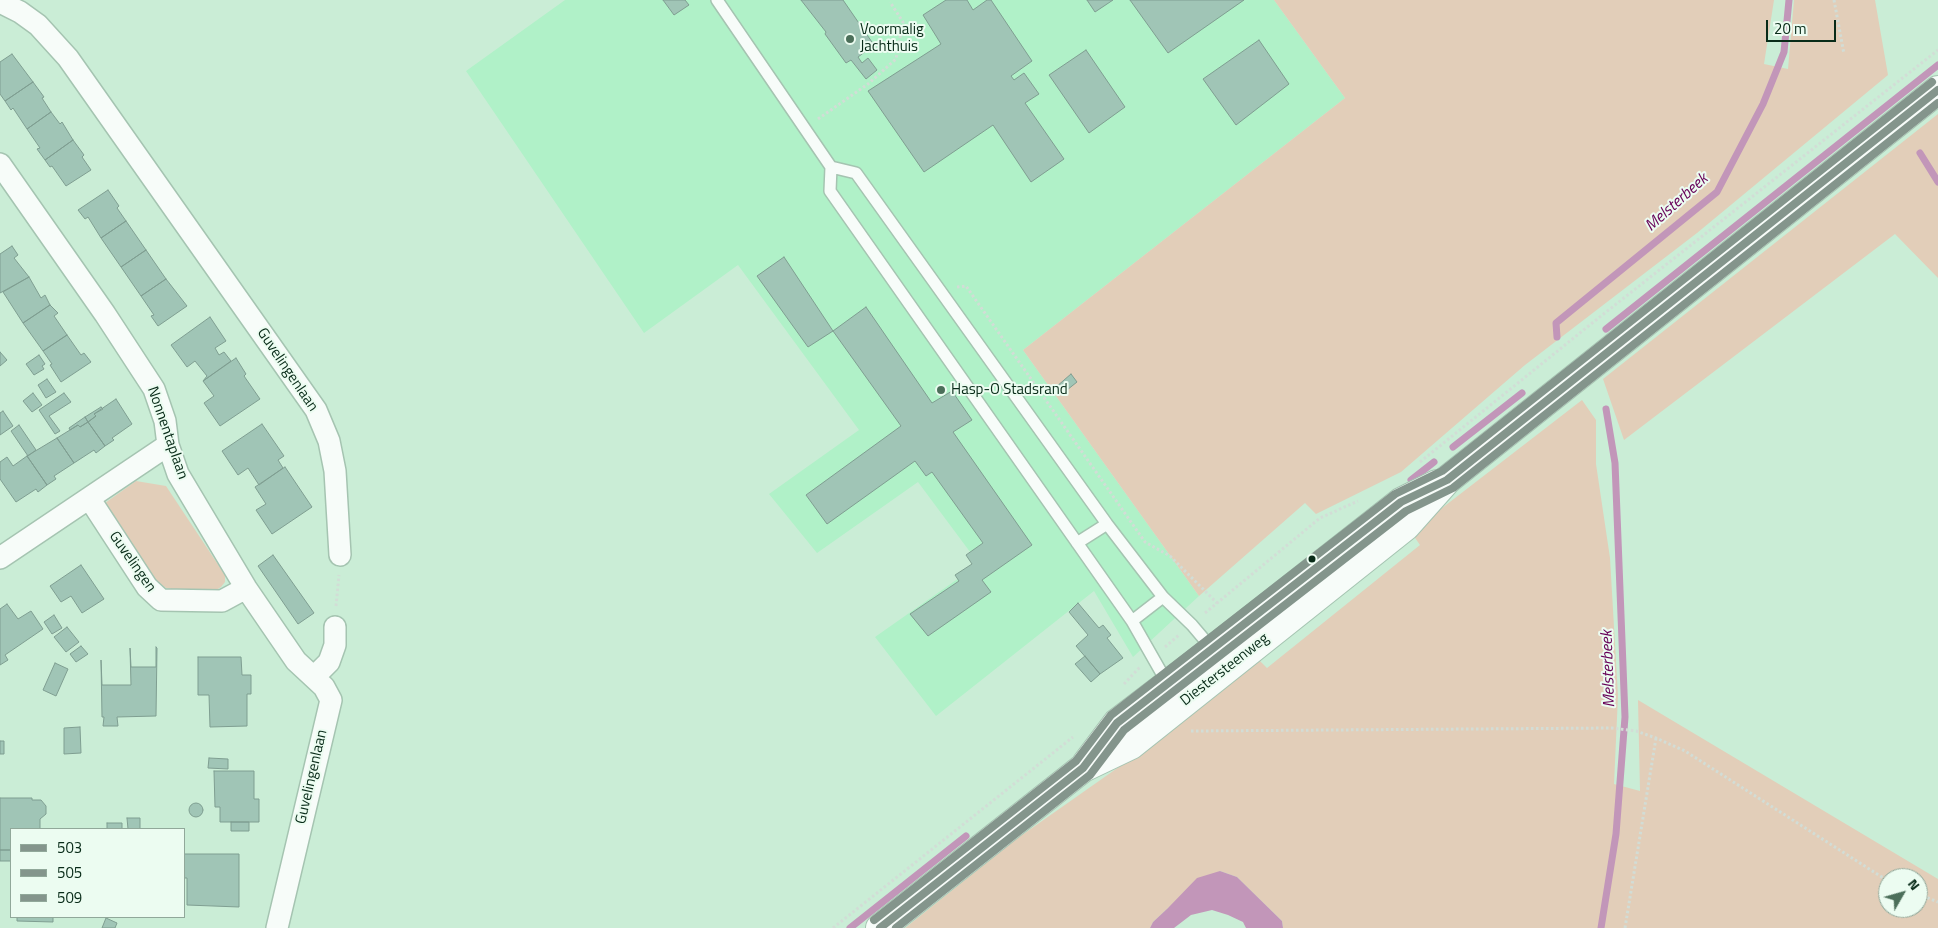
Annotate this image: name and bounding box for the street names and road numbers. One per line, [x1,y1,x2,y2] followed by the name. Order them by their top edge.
[253,325,321,415] street label: Guvelingenlaan
[143,384,191,482] street label: Nonnentaplaan
[105,528,159,596] street label: Guvelingen
[1177,630,1273,710] street label: Diestersteenweg
[292,728,332,826] street label: Guvelingenlaan

